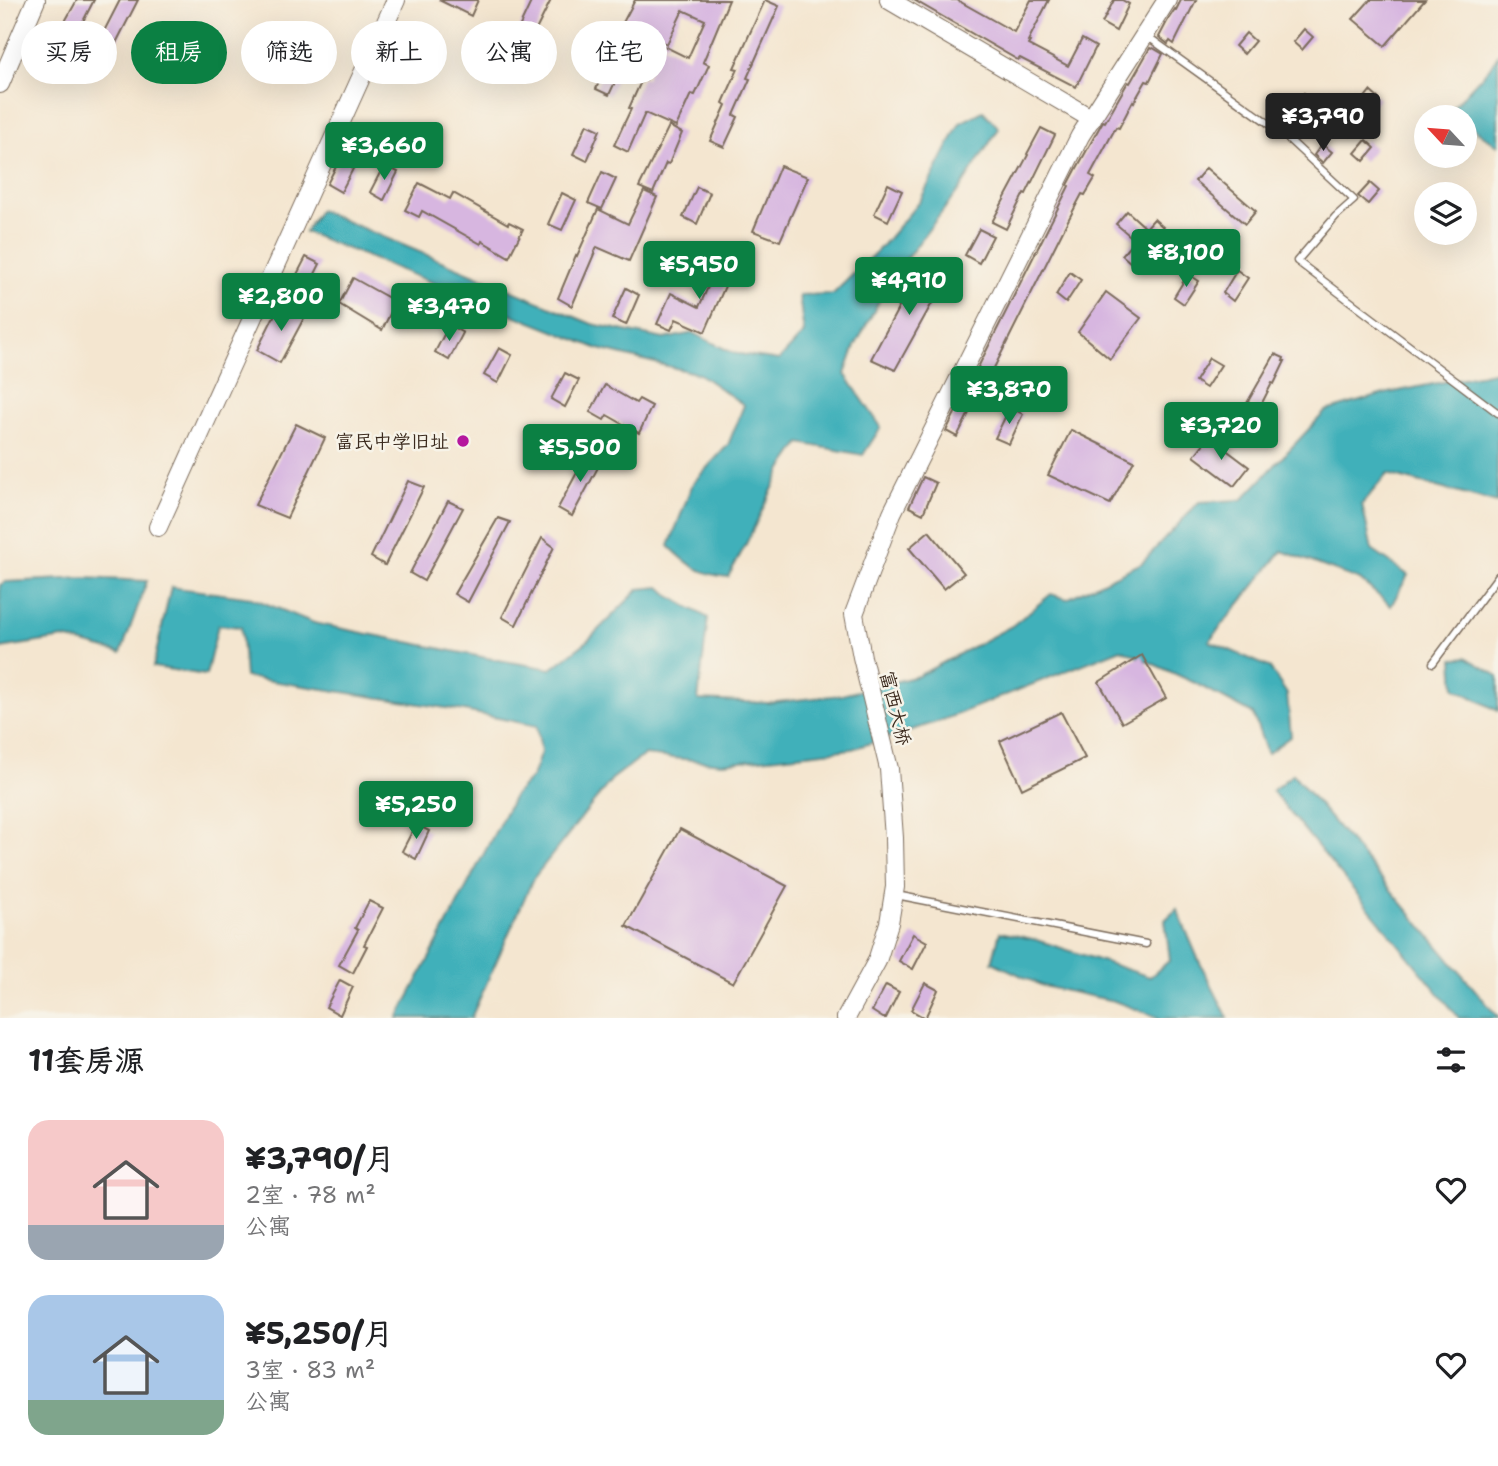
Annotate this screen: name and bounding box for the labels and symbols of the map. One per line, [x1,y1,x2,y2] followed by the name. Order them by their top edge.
[1266,94,1380,153] pin: ¥3,790
[1414,105,1477,168] north arrow
[327,122,441,182] pin: ¥3,660
[1129,230,1243,289] pin: ¥8,100
[642,242,756,301] pin: ¥5,950
[852,258,966,317] pin: ¥4,910
[224,274,338,333] pin: ¥2,800
[392,284,506,343] pin: ¥3,470
[952,366,1066,426] pin: ¥3,870
[1164,402,1278,462] pin: ¥3,720
[523,424,637,484] pin: ¥5,500
[335,429,449,454] place label: 富民中学旧址
[455,433,471,449] marker: 富民中学旧址
[874,668,917,748] street label: 富西大桥
[359,782,473,841] pin: ¥5,250

